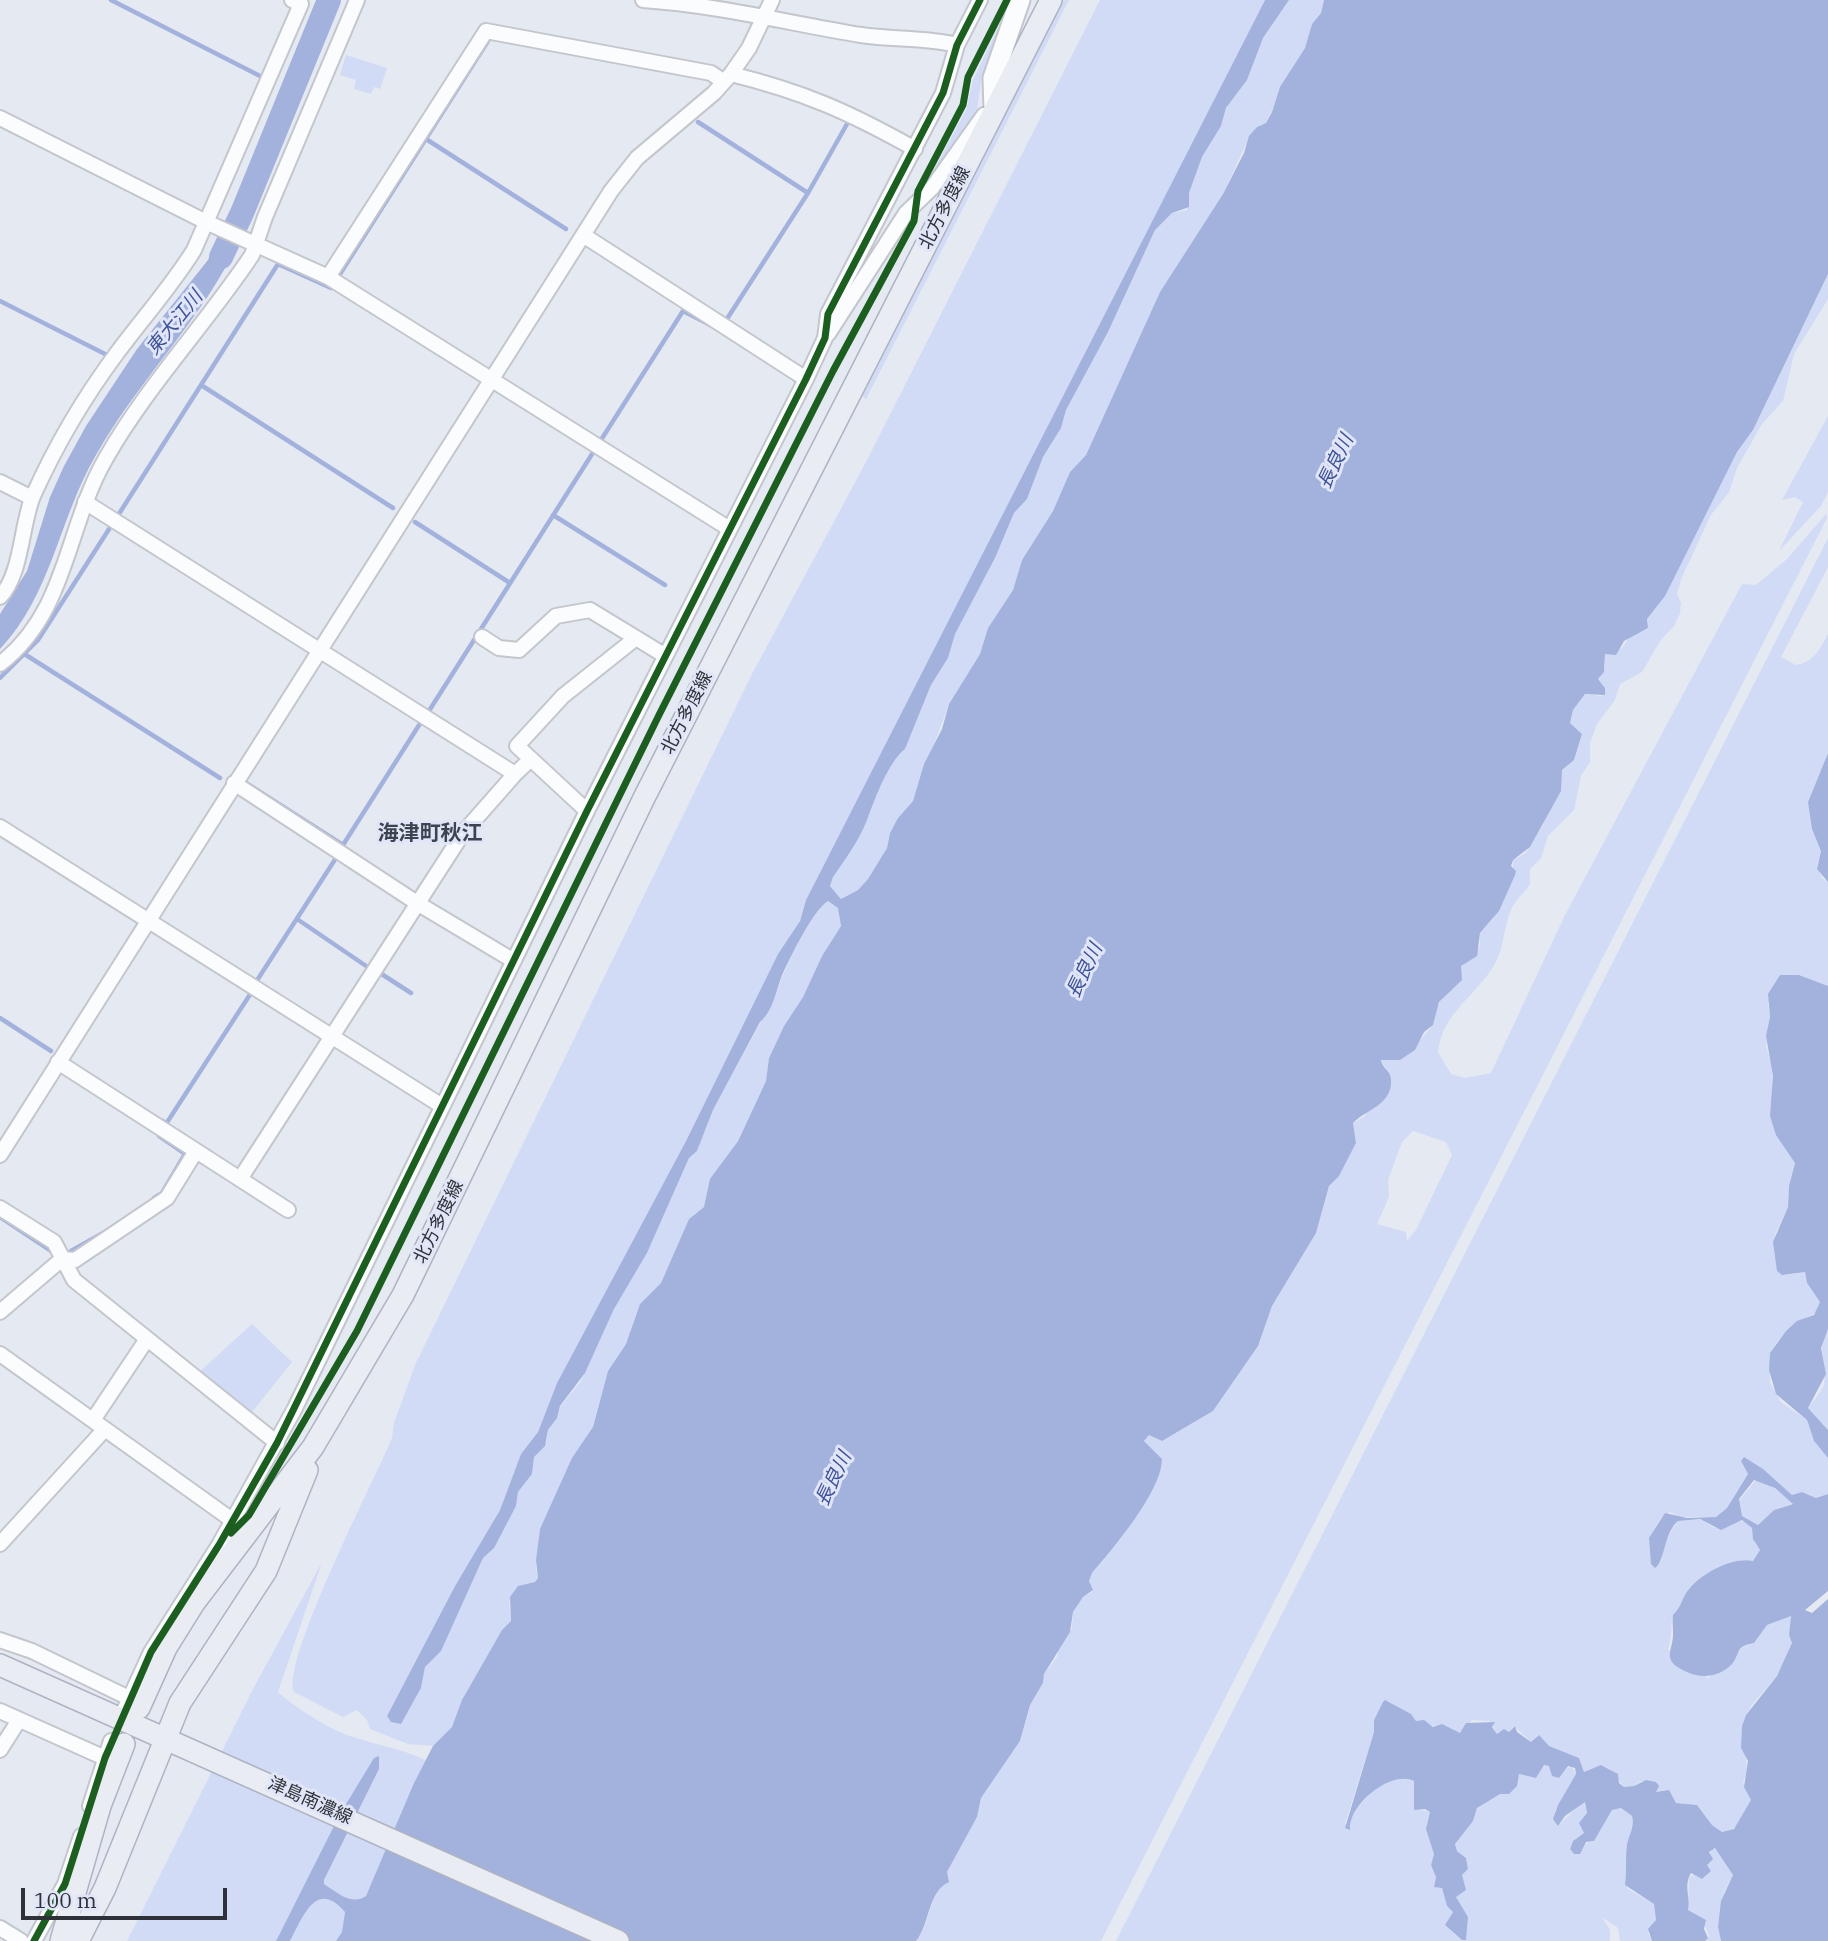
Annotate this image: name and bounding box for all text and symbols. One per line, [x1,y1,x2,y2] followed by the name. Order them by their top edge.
[915,163,975,253] street label: 北方多度線
[142,286,208,360] water label: 東大江川
[1313,431,1359,493] water label: 長良川
[657,668,717,758] street label: 北方多度線
[378,821,482,847] district label: 海津町秋江
[1062,940,1108,1002] water label: 長良川
[410,1177,468,1267] street label: 北方多度線
[811,1448,857,1510] water label: 長良川
[264,1773,356,1829] street label: 津島南濃線
[24,1874,231,1918] scale bar
[34,1886,97,1914] text: 100 m

